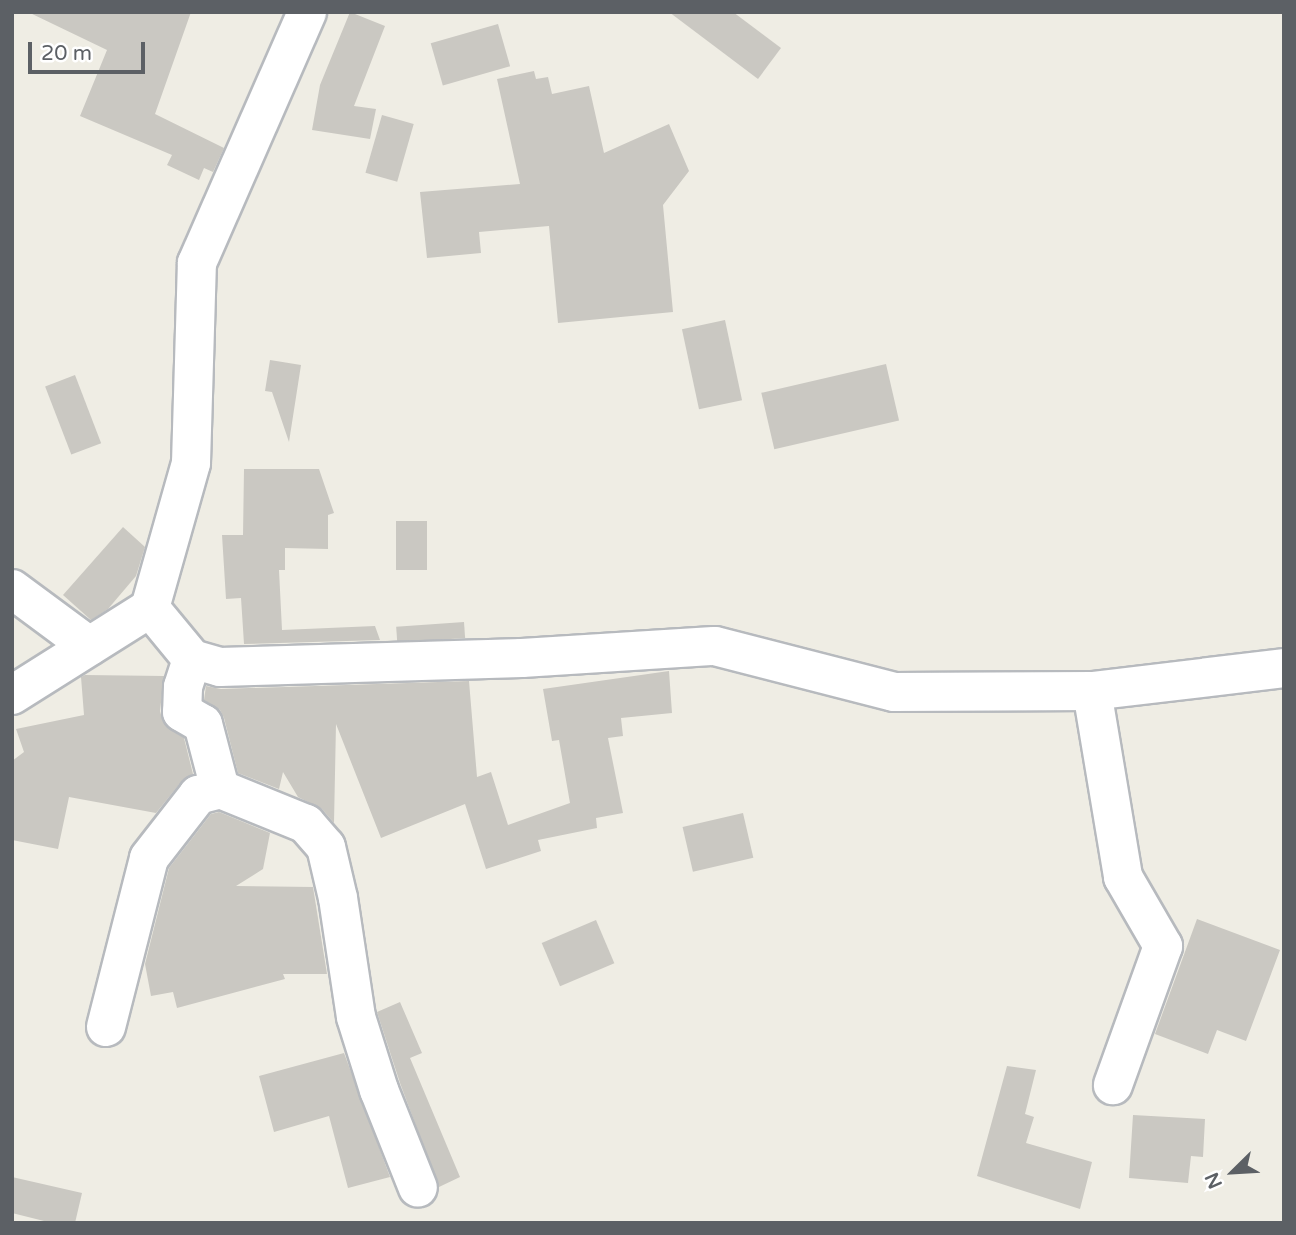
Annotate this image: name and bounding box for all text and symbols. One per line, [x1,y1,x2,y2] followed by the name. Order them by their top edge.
[32,28,149,72] scale bar
[41,41,92,66] text: 20 m
[1198,1137,1268,1207] north arrow
[1201,1169,1227,1192] text: N

